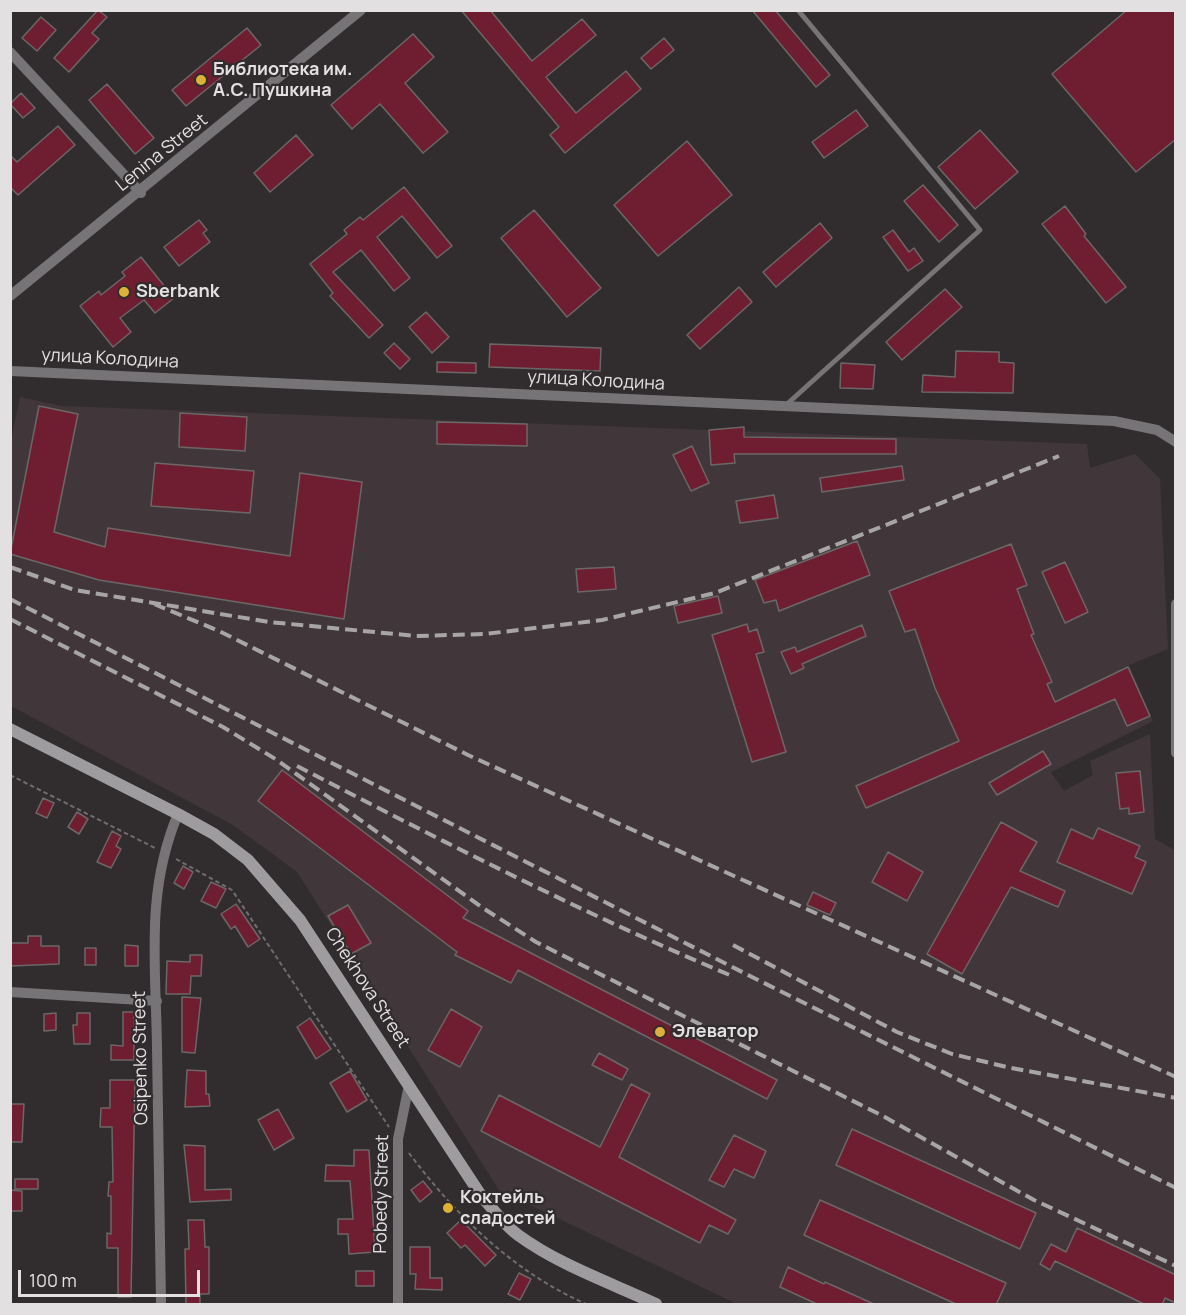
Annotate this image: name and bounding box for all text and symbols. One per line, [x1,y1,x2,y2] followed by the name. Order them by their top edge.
[213,59,352,101] place label: Библиотека им. А.С. Пушкина
[194,73,208,87] marker: Библиотека им. А.С. Пушкина
[112,110,212,196] street label: Lenina Street
[136,281,219,303] place label: Sberbank
[117,285,131,299] marker: Sberbank
[41,345,179,373] street label: улица Колодина
[527,367,665,395] street label: улица Колодина
[320,924,414,1052] street label: Chekhova Street
[129,991,153,1125] street label: Osipenko Street
[672,1021,759,1043] place label: Элеватор
[653,1025,667,1039] marker: Элеватор
[370,1134,394,1254] street label: Pobedy Street
[460,1187,556,1230] place label: Коктейль сладостей
[441,1201,455,1215] marker: Коктейль сладостей
[21,1258,202,1296] scale bar
[29,1268,77,1292] text: 100 m

